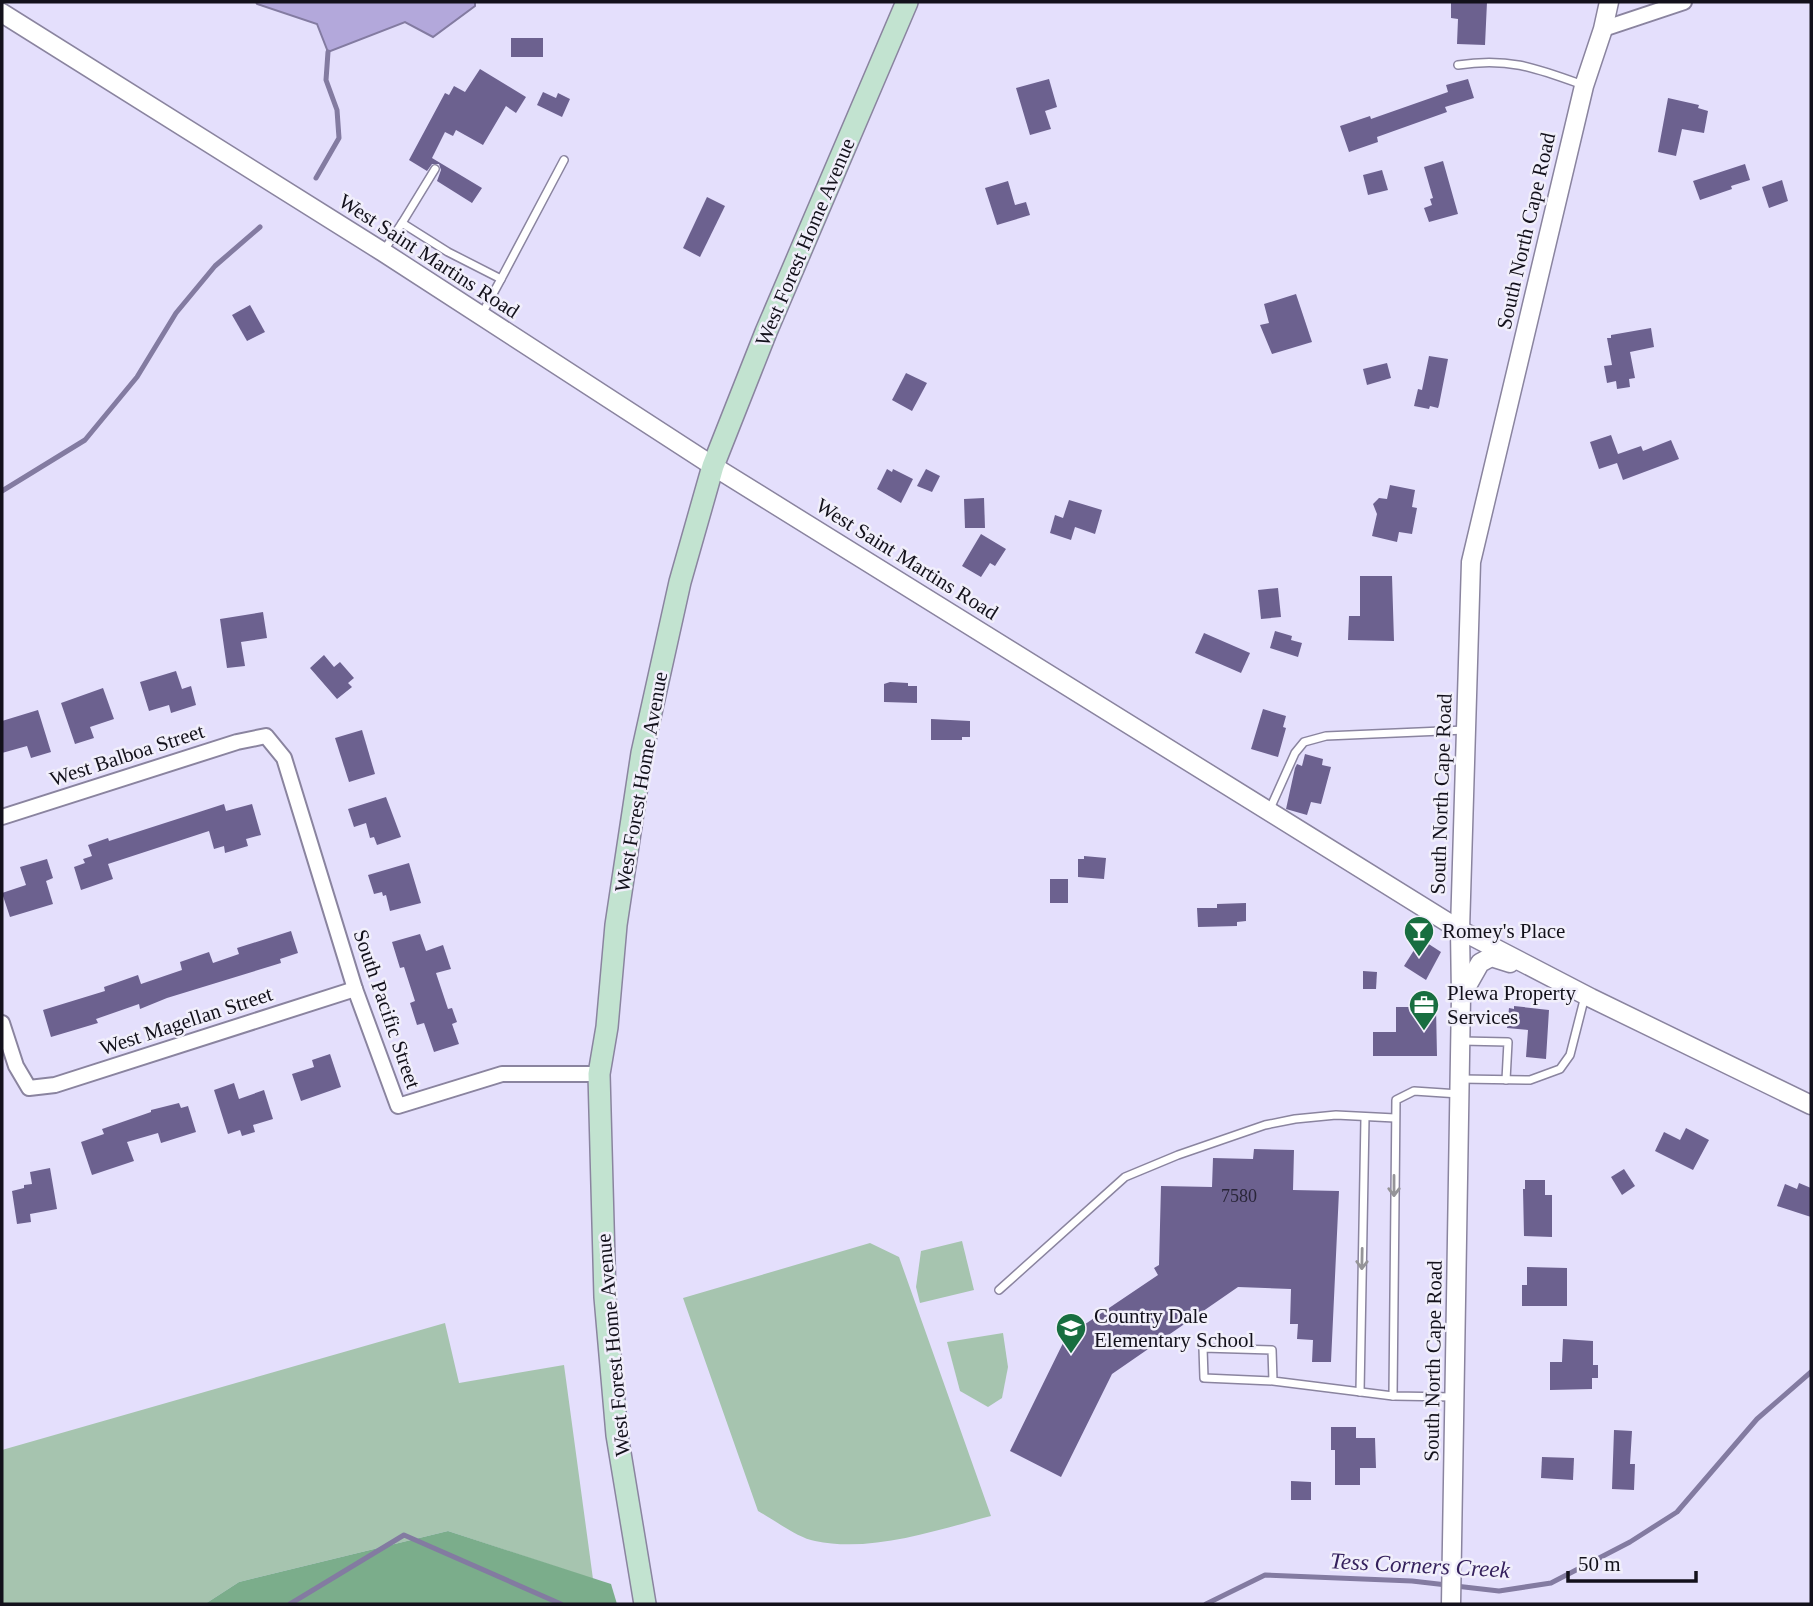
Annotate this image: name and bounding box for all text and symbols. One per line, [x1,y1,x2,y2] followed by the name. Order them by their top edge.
[1492,130,1560,332] street label: South North Cape Road
[750,134,860,350] street label: West Forest Home Avenue
[334,189,524,324] street label: West Saint Martins Road
[812,493,1003,625] street label: West Saint Martins Road
[610,670,672,894] street label: West Forest Home Avenue
[1425,693,1457,895] street label: South North Cape Road
[47,719,207,791] street label: West Balboa Street
[1402,914,1436,958] bar icon: Romey's Place
[1442,919,1565,943] place label: Romey's Place
[348,926,426,1092] street label: South Pacific Street
[1447,981,1576,1029] place label: Plewa Property Services
[97,982,276,1060] street label: West Magellan Street
[1407,988,1441,1032] office icon: Plewa Property Services
[1387,1174,1401,1197] one-way arrow
[1221,1186,1257,1206] house number: 7580
[591,1233,635,1457] street label: West Forest Home Avenue
[1355,1248,1369,1271] one-way arrow
[1419,1260,1447,1462] street label: South North Cape Road
[1094,1304,1255,1352] place label: Country Dale Elementary School
[1054,1311,1088,1355] school or university icon: Country Dale Elementary School
[1568,1540,1696,1584] scale bar
[1330,1548,1511,1583] water label: Tess Corners Creek
[1578,1552,1621,1576] text: 50 m

